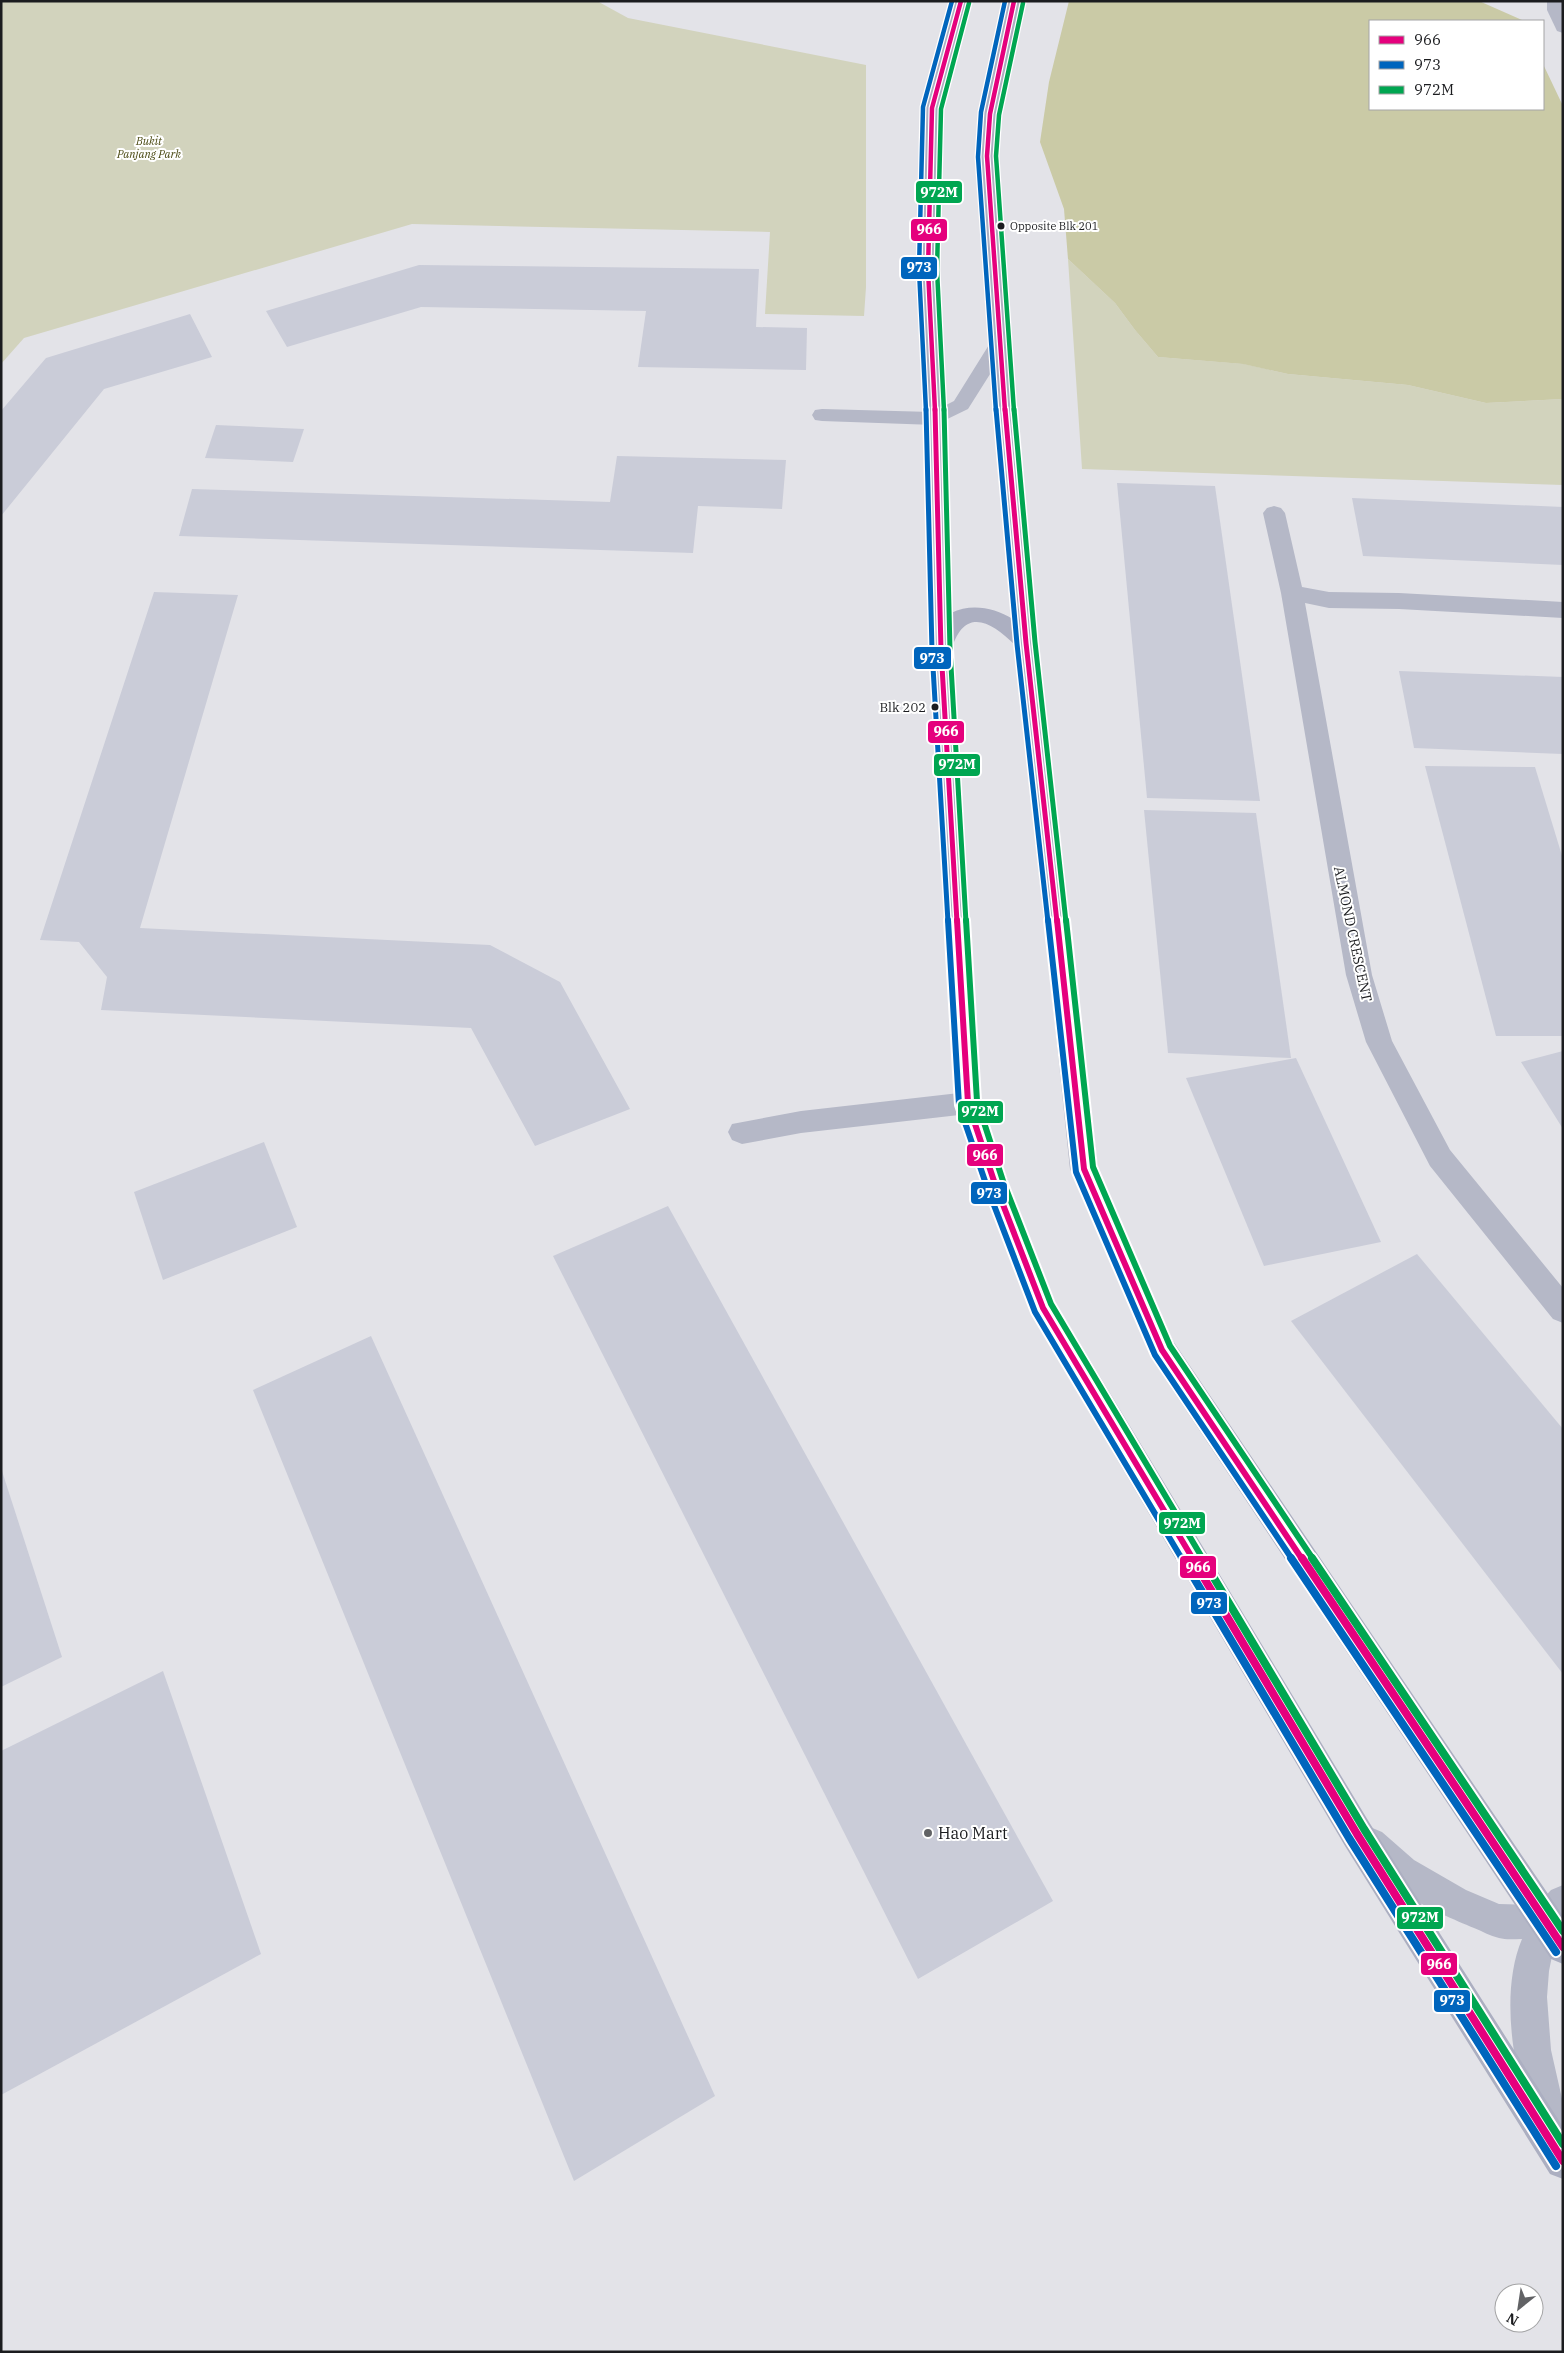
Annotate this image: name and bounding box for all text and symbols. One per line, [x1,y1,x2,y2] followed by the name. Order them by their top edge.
[1369,20,1544,110] legend
[1414,30,1441,49] text: 966
[1414,55,1441,74] text: 973
[1414,80,1454,99] text: 972M
[116,134,181,161] park label: Bukit Panjang Park
[915,180,963,204] line badge: 972M
[920,183,958,201] text: 972M
[910,218,948,242] line badge: 966
[1010,219,1098,233] place label: Opposite Blk 201
[916,220,942,238] text: 966
[996,221,1006,231] marker: Opposite Blk 201
[900,256,938,280] line badge: 973
[906,258,932,276] text: 973
[913,646,952,670] line badge: 973
[919,649,945,667] text: 973
[879,699,926,716] place label: Blk 202
[930,702,940,712] marker: Blk 202
[927,720,965,744] line badge: 966
[933,722,959,740] text: 966
[933,753,981,777] line badge: 972M
[938,755,976,773] text: 972M
[1330,865,1376,1003] street label: ALMOND CRESCENT
[957,1100,1004,1124] line badge: 972M
[961,1102,999,1120] text: 972M
[966,1143,1004,1167] line badge: 966
[972,1146,998,1164] text: 966
[970,1181,1008,1205] line badge: 973
[976,1184,1002,1202] text: 973
[1158,1511,1206,1535] line badge: 972M
[1163,1514,1201,1532] text: 972M
[1179,1555,1217,1579] line badge: 966
[1185,1558,1211,1576] text: 966
[1190,1591,1228,1615] line badge: 973
[1196,1594,1222,1612] text: 973
[938,1823,1008,1843] place label: Hao Mart
[922,1827,934,1839] marker: Hao Mart
[1396,1906,1444,1930] line badge: 972M
[1401,1908,1439,1926] text: 972M
[1420,1952,1458,1976] line badge: 966
[1426,1955,1452,1973] text: 966
[1433,1989,1471,2013] line badge: 973
[1439,1991,1465,2009] text: 973
[1494,2283,1544,2333] north arrow
[1503,2309,1522,2330] text: N

